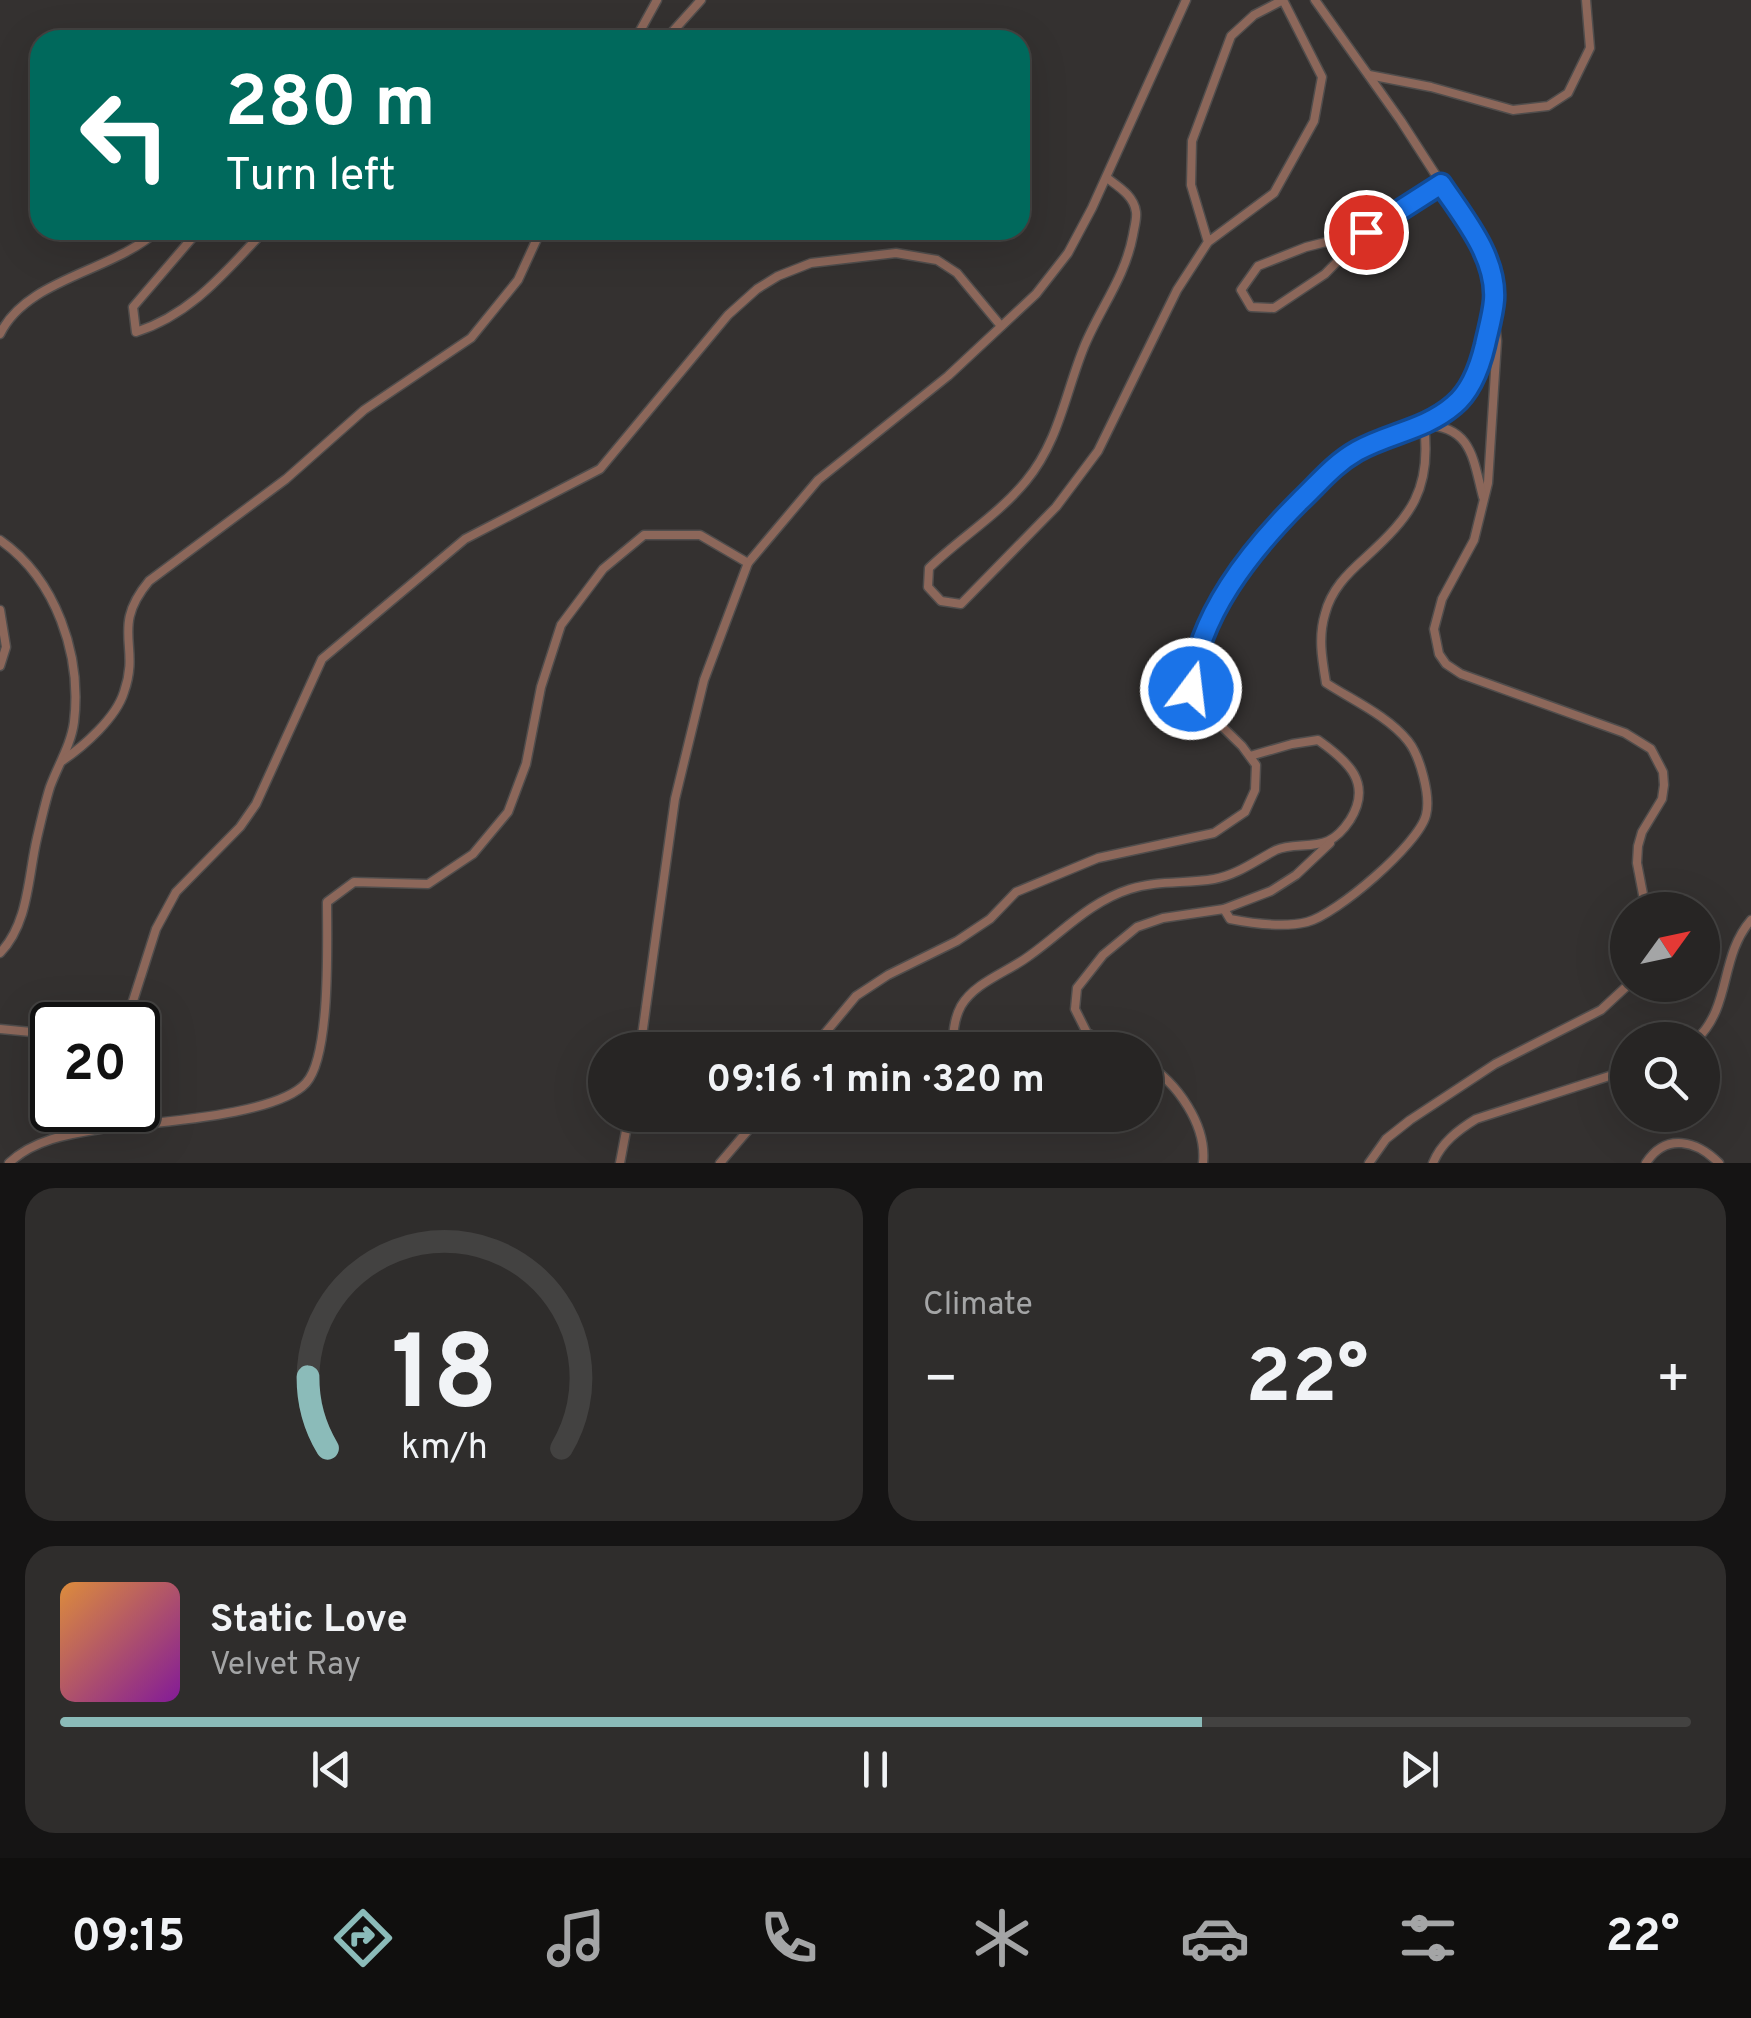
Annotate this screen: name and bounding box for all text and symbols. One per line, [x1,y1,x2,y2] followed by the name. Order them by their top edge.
[225,62,436,151] text: 280 m
[60,70,190,200] icon: left
[225,149,396,206] text: Turn left
[1324,190,1409,275] pin
[1339,205,1394,260] icon: arrive
[1139,637,1243,741] position arrow
[1610,892,1720,1002] north arrow
[1610,892,1720,1132] map controls
[30,1002,160,1132] speed limit sign: 20
[1610,1022,1720,1132] button: search
[706,1057,1045,1106] text: 09:16 · 1 min · 320 m
[923,1286,1033,1326] text: Climate
[390,1314,498,1446] text: 18
[1246,1334,1368,1429] text: 22°
[923,1347,958,1417] text: −
[1656,1347,1691,1417] text: +
[401,1426,487,1472] text: km/h
[210,1597,408,1646] text: Static Love
[210,1646,361,1686] text: Velvet Ray
[304,1742,359,1797] icon: previous
[848,1742,903,1797] icon: pause
[1392,1742,1447,1797] icon: next
[328,1903,398,1973] icon: directions
[541,1903,611,1973] icon: music
[754,1903,824,1973] icon: phone
[967,1903,1037,1973] icon: climate
[1180,1903,1250,1973] icon: car
[1393,1903,1463,1973] icon: filters
[71,1910,185,1967] text: 09:15
[1606,1910,1679,1967] text: 22°

